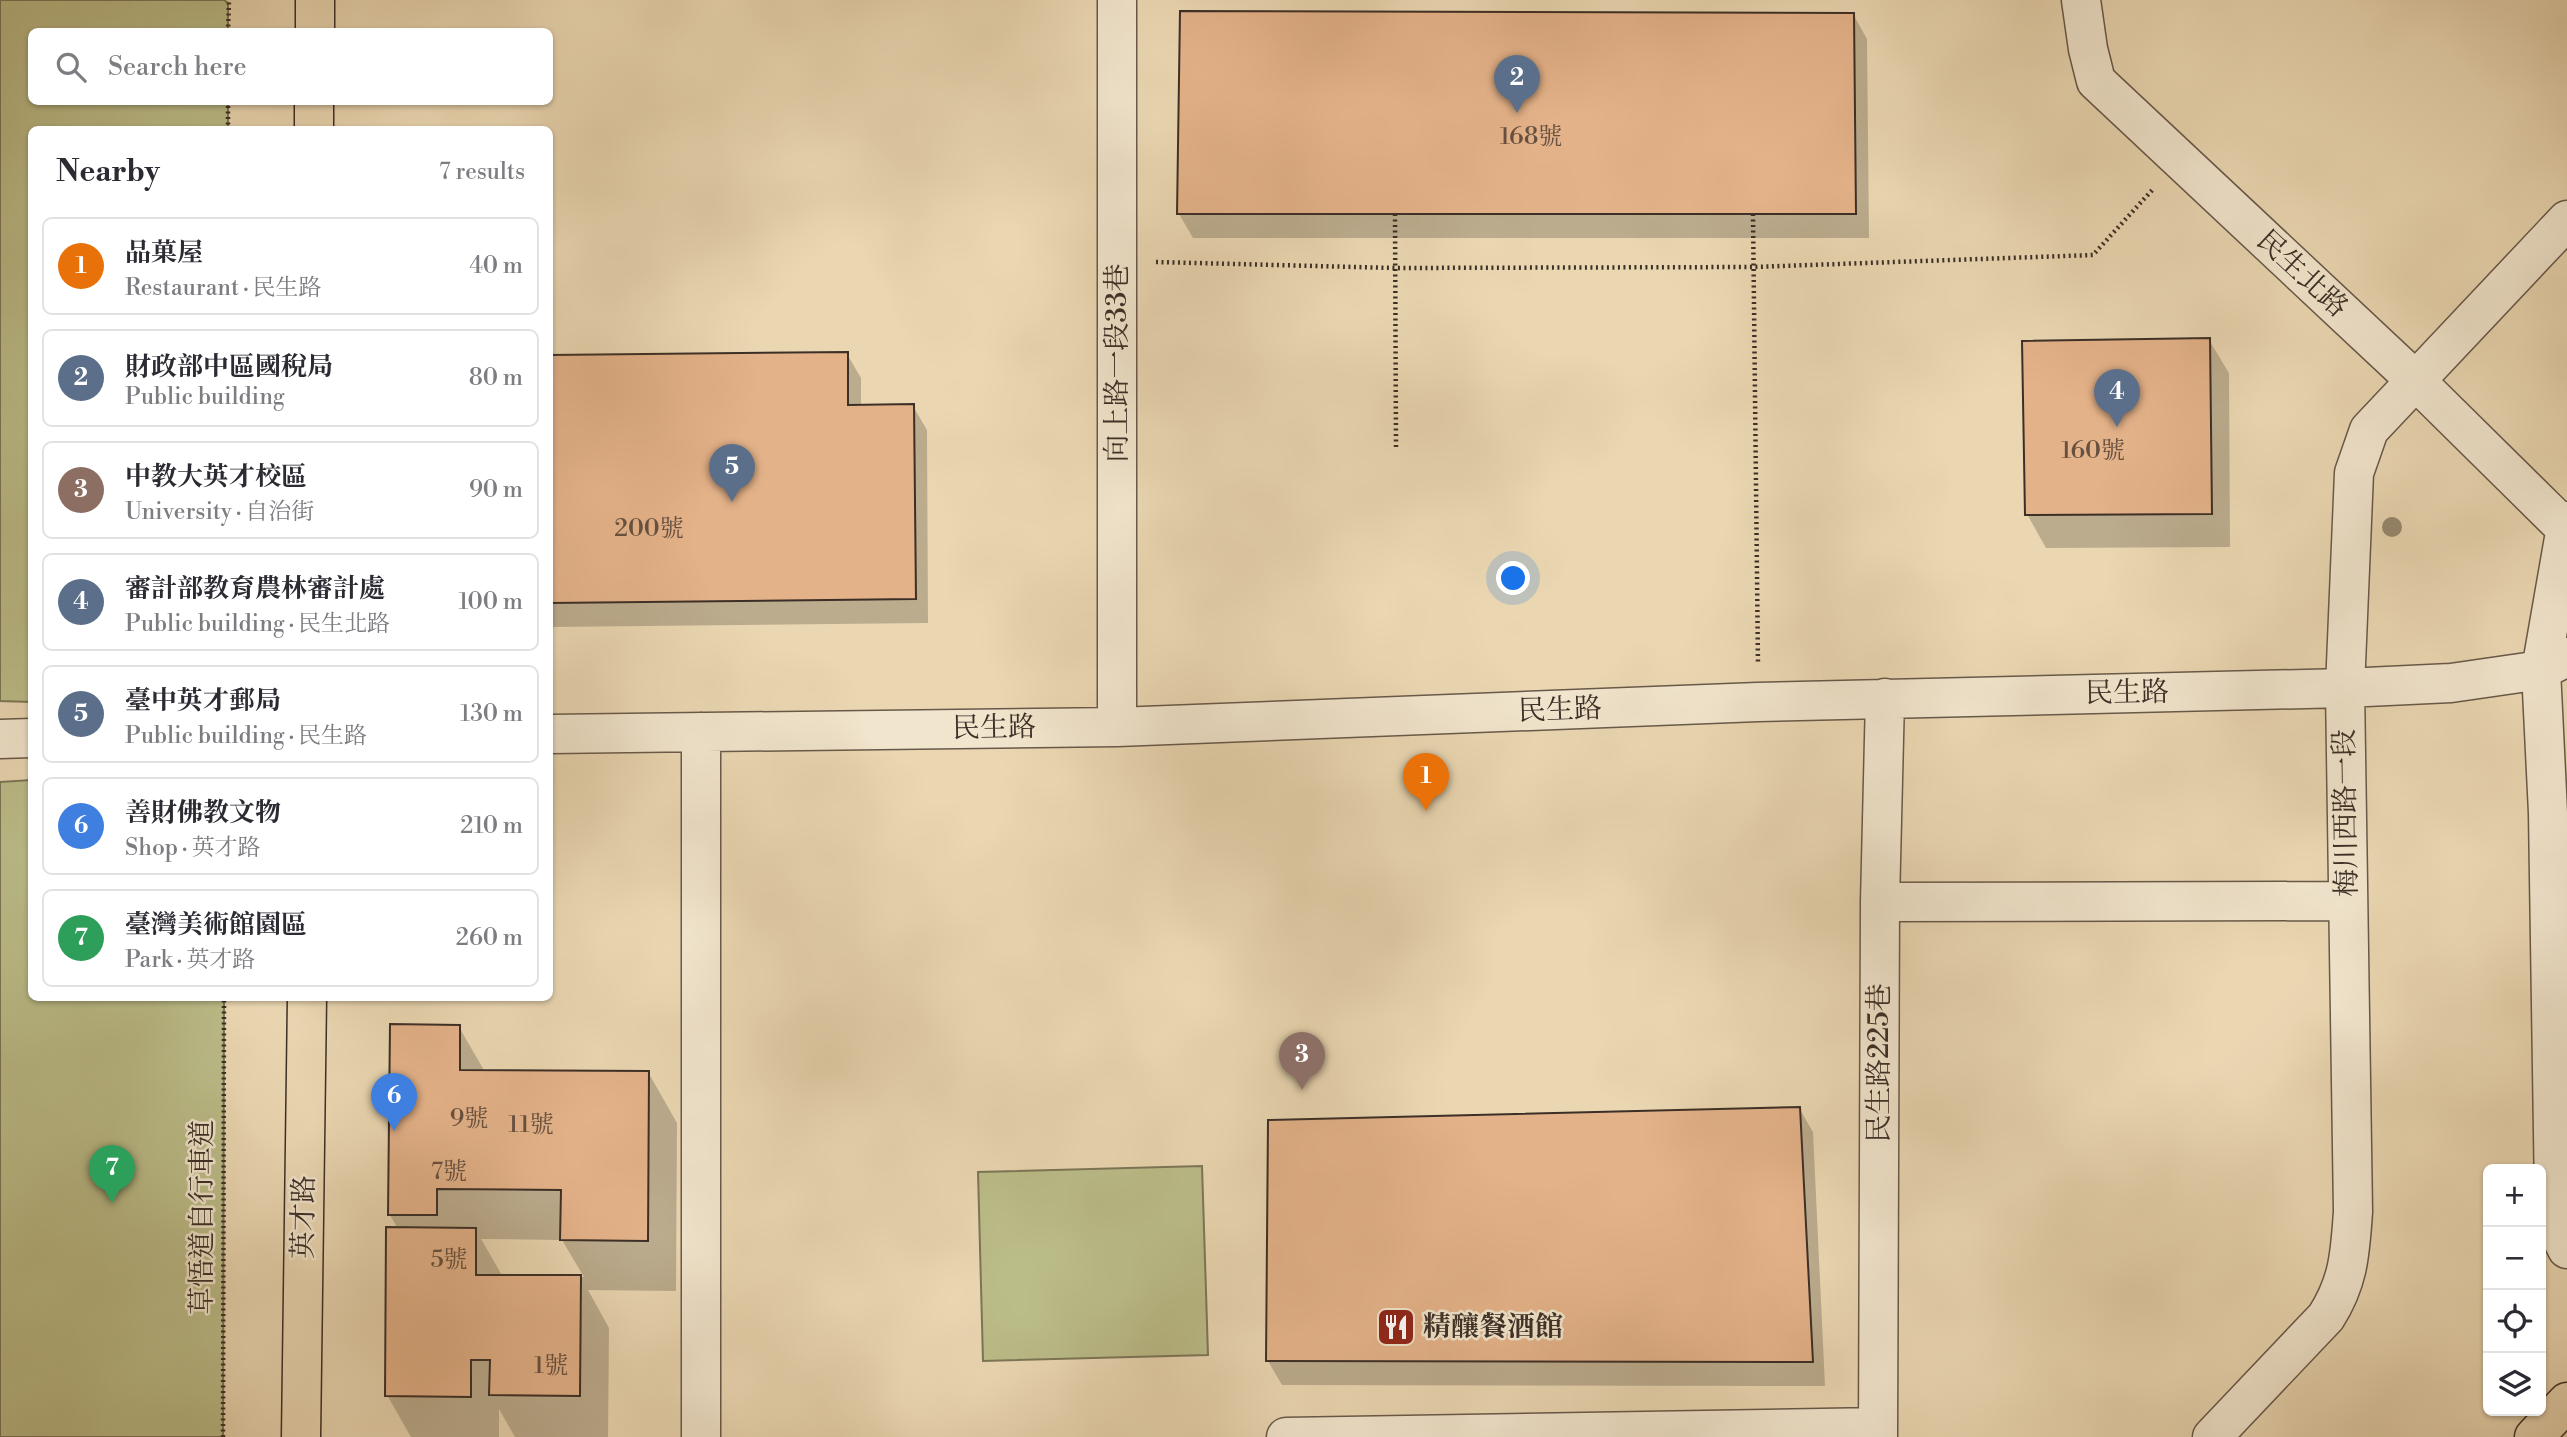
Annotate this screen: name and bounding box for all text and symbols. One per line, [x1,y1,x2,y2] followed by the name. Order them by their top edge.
[28,28,553,105] search box
[52,48,90,86] icon: search
[108,51,247,83] text: Search here
[1494,55,1540,113] pin: 2
[1500,122,1562,152] house number: 168號
[56,153,160,191] text: Nearby
[439,158,525,186] text: 7 results
[2249,223,2355,325] street label: 民生北路
[125,237,203,269] text: 品菓屋
[75,252,87,280] text: 1
[469,252,523,280] text: 40 m
[1100,264,1135,462] street label: 向上路一段33巷
[125,274,321,302] text: Restaurant · 民生路
[125,351,333,383] text: 財政部中區國稅局
[74,364,88,392] text: 2
[469,364,523,392] text: 80 m
[2094,369,2140,427] pin: 4
[125,383,285,411] text: Public building
[2061,436,2125,466] house number: 160號
[709,444,755,502] pin: 5
[125,461,307,493] text: 中教大英才校區
[74,476,88,504] text: 3
[469,476,523,504] text: 90 m
[125,498,314,526] text: University · 自治街
[614,514,684,544] house number: 200號
[1496,561,1530,595] your location
[125,573,385,605] text: 審計部教育農林審計處
[73,588,89,616] text: 4
[458,588,523,616] text: 100 m
[125,610,390,638] text: Public building · 民生北路
[2085,675,2169,711] street label: 民生路
[125,685,281,717] text: 臺中英才郵局
[1517,691,1603,729] street label: 民生路
[74,700,88,728] text: 5
[460,700,523,728] text: 130 m
[952,710,1036,746] street label: 民生路
[125,722,367,750] text: Public building · 民生路
[2327,729,2365,897] street label: 梅川西路一段
[1403,753,1449,811] pin: 1
[125,797,281,829] text: 善財佛教文物
[74,812,88,840] text: 6
[460,812,523,840] text: 210 m
[125,834,260,862] text: Shop · 英才路
[125,909,307,941] text: 臺灣美術館園區
[74,924,88,952] text: 7
[456,924,523,952] text: 260 m
[125,946,255,974] text: Park · 英才路
[1862,983,1897,1143] street label: 民生路225巷
[1279,1032,1325,1090] pin: 3
[371,1073,417,1131] pin: 6
[450,1104,488,1134] house number: 9號
[508,1110,554,1140] house number: 11號
[185,1119,220,1315] street label: 草悟道自行車道
[89,1145,135,1203] pin: 7
[431,1157,467,1187] house number: 7號
[2483,1164,2546,1416] map controls
[2483,1164,2546,1227] button: +
[286,1175,322,1259] street label: 英才路
[2483,1227,2546,1290] button: −
[430,1245,468,1275] house number: 5號
[2483,1290,2546,1353] button: locate
[1375,1306,1417,1348] restaurant icon: 精釀餐酒館
[1423,1310,1563,1345] place label: 精釀餐酒館
[534,1351,568,1381] house number: 1號
[2483,1353,2546,1416] button: layers

